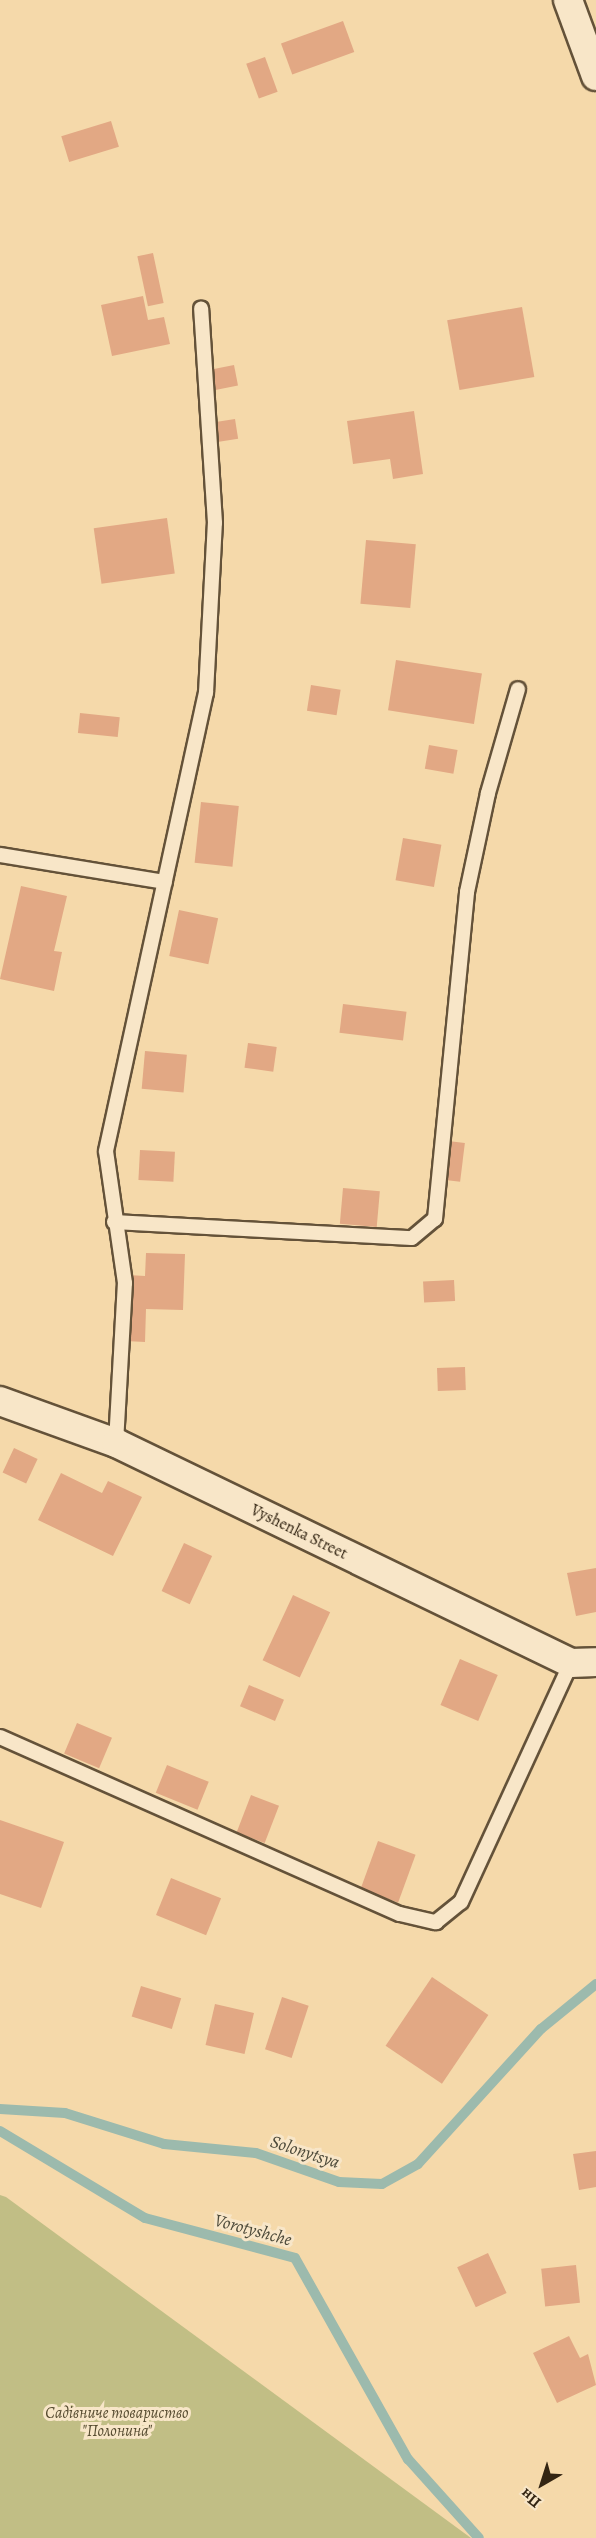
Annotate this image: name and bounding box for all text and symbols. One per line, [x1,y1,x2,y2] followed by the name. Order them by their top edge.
[248,1500,350,1564] street label: Vyshenka Street
[268,2131,342,2173] water label: Solonytsya
[212,2209,294,2251] water label: Vorotyshche
[45,2403,189,2441] park label: Садівниче товариство "Полонина"
[512,2454,572,2514] north arrow
[516,2483,546,2513] text: Пн

